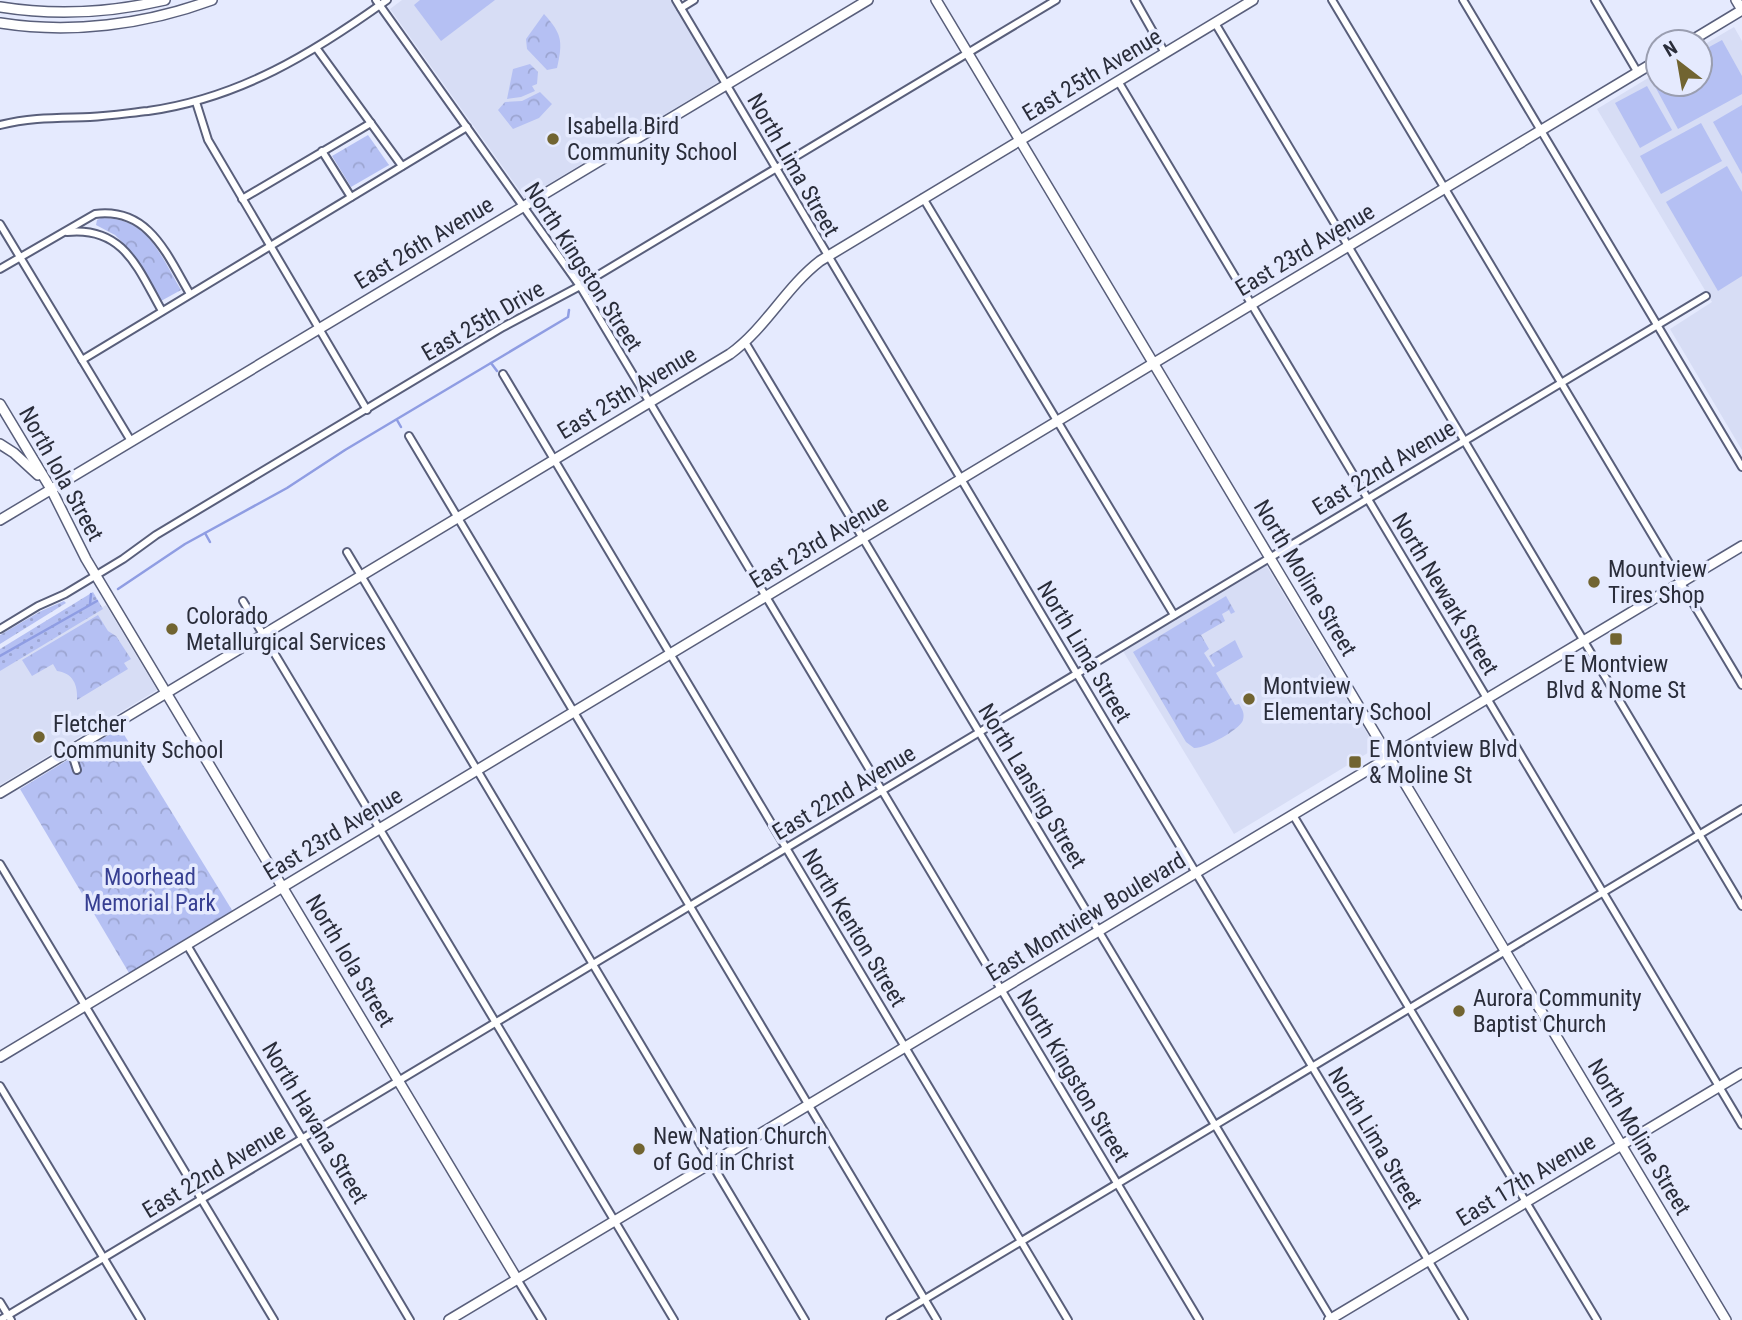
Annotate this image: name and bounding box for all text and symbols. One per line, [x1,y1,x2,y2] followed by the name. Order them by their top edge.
[1018,23,1166,127] street label: East 25th Avenue
[1644,28,1714,98] north arrow
[1660,36,1681,62] text: N
[741,89,845,241] street label: North Lima Street
[567,113,737,166] place label: Isabella Bird Community School
[545,131,561,147] marker: Isabella Bird Community School
[518,178,648,356] street label: North Kingston Street
[350,191,498,295] street label: East 26th Avenue
[1231,198,1379,302] street label: East 23rd Avenue
[417,275,549,367] street label: East 25th Drive
[553,341,701,445] street label: East 25th Avenue
[13,402,109,546] street label: North Iola Street
[1308,415,1460,521] street label: East 22nd Avenue
[745,490,893,594] street label: East 23rd Avenue
[1248,495,1362,661] street label: North Moline Street
[1386,508,1504,680] street label: North Newark Street
[1608,556,1707,609] place label: Mountview Tires Shop
[1586,574,1602,590] marker: Mountview Tires Shop
[1031,576,1137,728] street label: North Lima Street
[186,603,386,656] place label: Colorado Metallurgical Services
[164,621,180,637] marker: Colorado Metallurgical Services
[1608,631,1624,647] marker: E Montview Blvd & Nome St
[1546,651,1686,704] place label: E Montview Blvd & Nome St
[1263,673,1432,726] place label: Montview Elementary School
[1241,691,1257,707] marker: Montview Elementary School
[972,699,1092,873] street label: North Lansing Street
[53,711,223,764] place label: Fletcher Community School
[31,729,47,745] marker: Fletcher Community School
[1369,736,1518,789] place label: E Montview Blvd & Moline St
[768,740,920,846] street label: East 22nd Avenue
[1347,754,1363,770] marker: E Montview Blvd & Moline St
[259,782,407,886] street label: East 23rd Avenue
[796,844,912,1012] street label: North Kenton Street
[981,847,1191,987] street label: East Montview Boulevard
[84,864,217,917] park label: Moorhead Memorial Park
[300,890,400,1032] street label: North Iola Street
[1011,985,1135,1167] street label: North Kingston Street
[1473,985,1642,1038] place label: Aurora Community Baptist Church
[1451,1003,1467,1019] marker: Aurora Community Baptist Church
[256,1037,374,1209] street label: North Havana Street
[1582,1054,1696,1220] street label: North Moline Street
[1322,1062,1428,1214] street label: North Lima Street
[138,1118,290,1224] street label: East 22nd Avenue
[653,1123,827,1176] place label: New Nation Church of God in Christ
[1452,1128,1600,1232] street label: East 17th Avenue
[631,1141,647,1157] marker: New Nation Church of God in Christ

